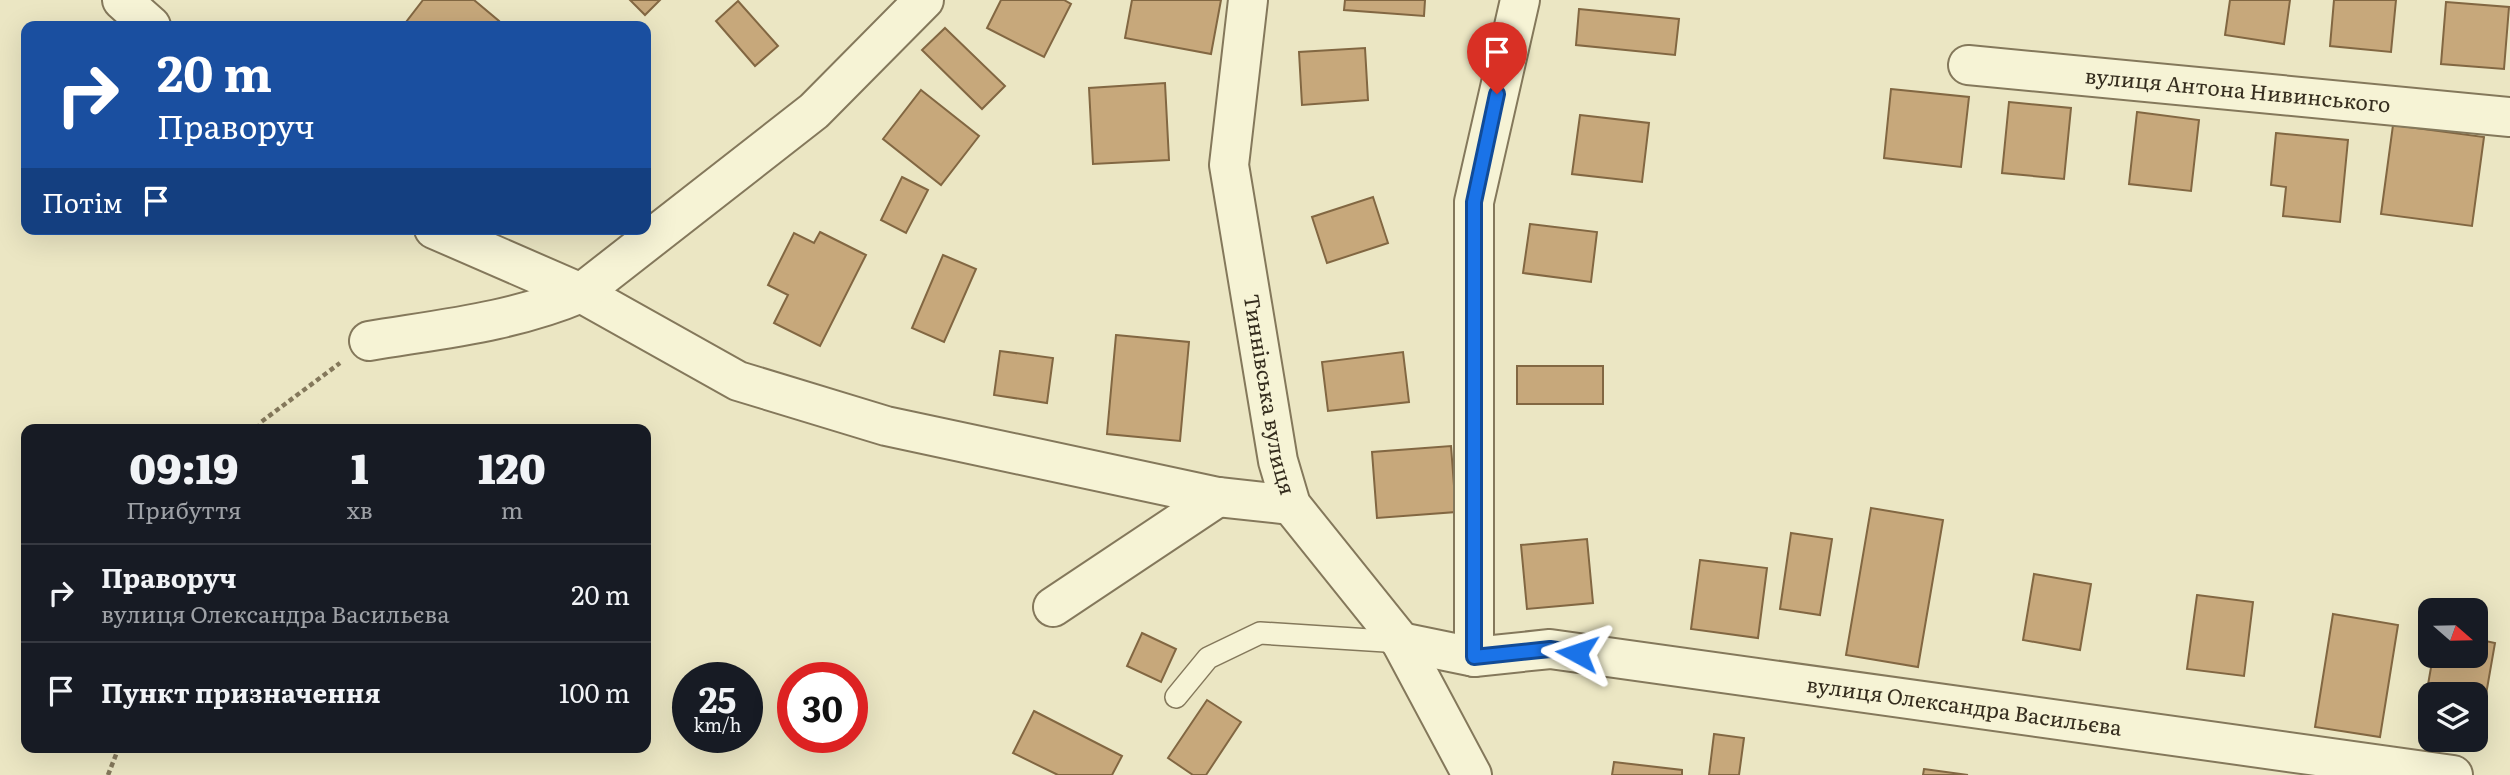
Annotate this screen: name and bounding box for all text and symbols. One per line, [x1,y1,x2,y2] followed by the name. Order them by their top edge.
[1467,22,1527,94] pin
[1478,33,1516,71] icon: arrive
[157,34,272,107] text: 20 m
[42,49,133,140] icon: right
[2084,58,2392,118] street label: вулиця Антона Нивинського
[157,101,315,149] text: Праворуч
[42,182,123,221] text: Потім
[137,182,175,220] icon: arrive
[1238,291,1305,498] street label: Тиннівська вулиця
[129,435,238,497] text: 09:19
[351,435,369,497] text: 1
[478,435,546,497] text: 120
[126,492,242,526] text: Прибуття
[347,492,373,526] text: хв
[501,492,523,526] text: m
[101,557,237,596] text: Праворуч
[42,574,80,612] icon: right
[571,574,630,613] text: 20 m
[101,596,450,630] text: вулиця Олександра Васильєва
[2418,598,2488,668] north arrow
[2418,598,2488,752] map controls
[1540,616,1614,690] position arrow
[777,662,868,753] speed limit sign: 30
[1805,667,2125,742] street label: вулиця Олександра Васильєва
[42,672,80,710] icon: arrive
[101,672,381,711] text: Пункт призначення
[559,672,630,711] text: 100 m
[699,672,736,724] text: 25
[2418,682,2488,752] button: layers
[694,711,741,738] text: km/h

